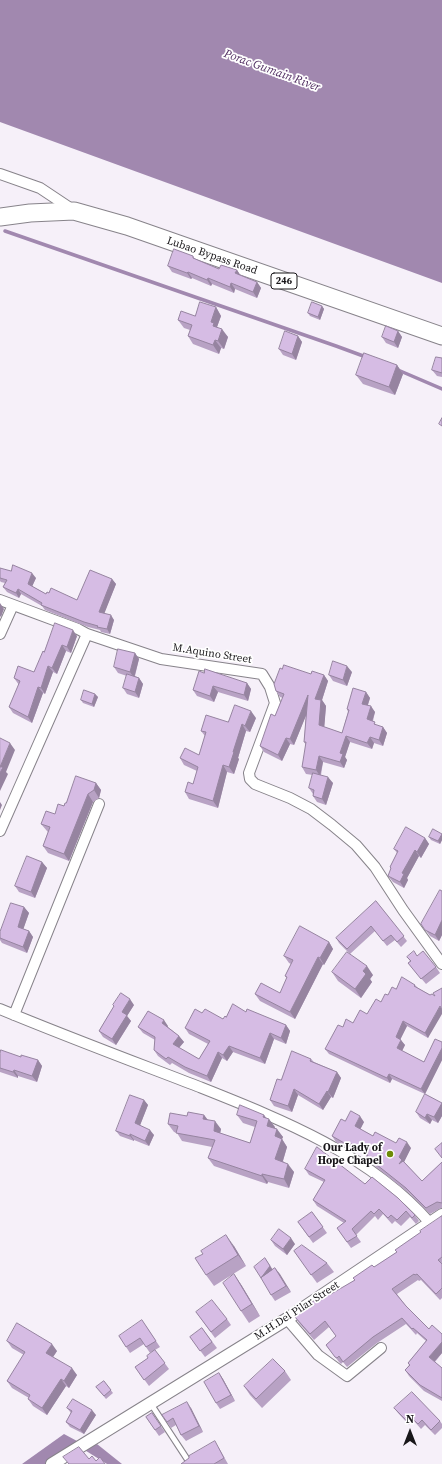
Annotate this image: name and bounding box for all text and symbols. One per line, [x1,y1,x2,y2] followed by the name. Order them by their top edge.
[222,47,322,95] water label: Porac Gumain River
[165,234,259,278] street label: Lubao Bypass Road
[271,273,297,289] road number: 246
[172,641,252,667] street label: M.Aquino Street
[318,1141,382,1167] place label: Our Lady of Hope Chapel
[385,1149,395,1159] marker: Our Lady of Hope Chapel
[252,1279,342,1343] street label: M.H.Del Pilar Street
[390,1412,430,1452] north arrow
[406,1412,414,1427] text: N

